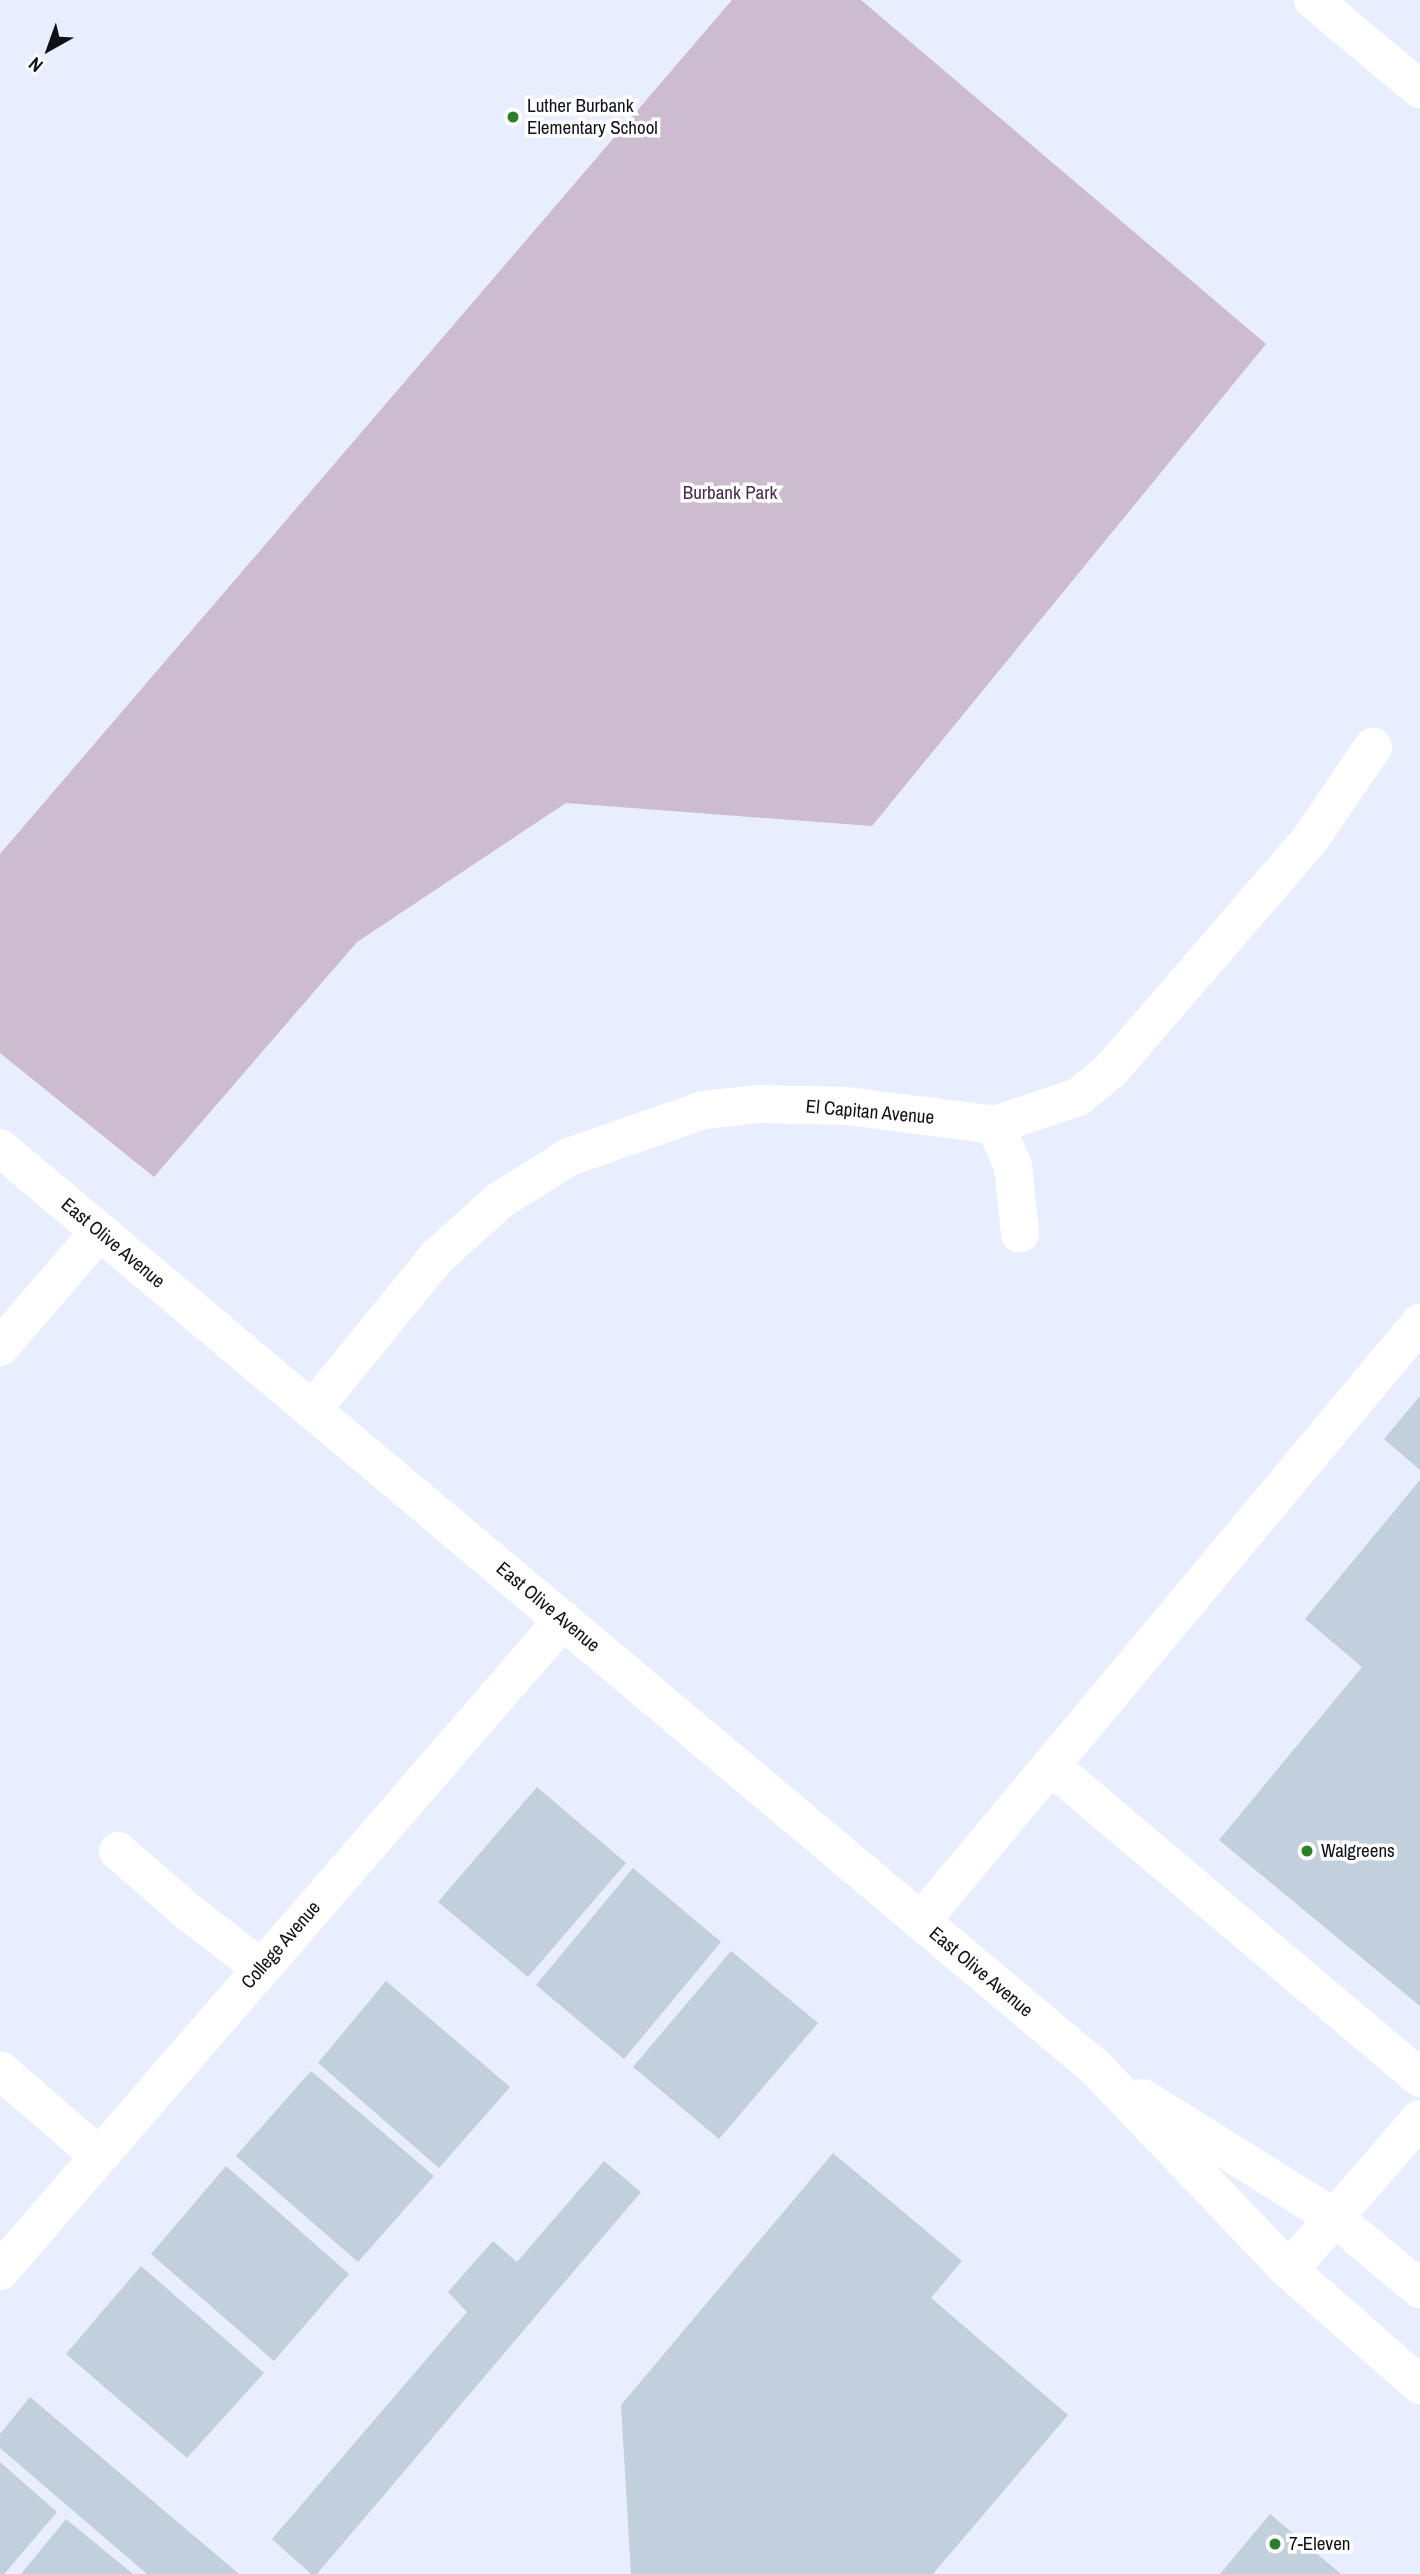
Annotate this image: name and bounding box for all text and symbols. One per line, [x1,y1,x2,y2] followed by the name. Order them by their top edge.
[14,14,84,84] north arrow
[23,52,48,79] text: N
[527,95,658,139] place label: Luther Burbank Elementary School
[505,109,521,125] marker: Luther Burbank Elementary School
[683,482,777,504] park label: Burbank Park
[804,1095,936,1129] street label: El Capitan Avenue
[56,1193,170,1293] street label: East Olive Avenue
[491,1557,605,1657] street label: East Olive Avenue
[1321,1840,1395,1862] place label: Walgreens
[1299,1843,1315,1859] marker: Walgreens
[236,1896,326,1994] street label: College Avenue
[924,1922,1038,2022] street label: East Olive Avenue
[1289,2533,1350,2555] place label: 7-Eleven
[1267,2536,1283,2552] marker: 7-Eleven

